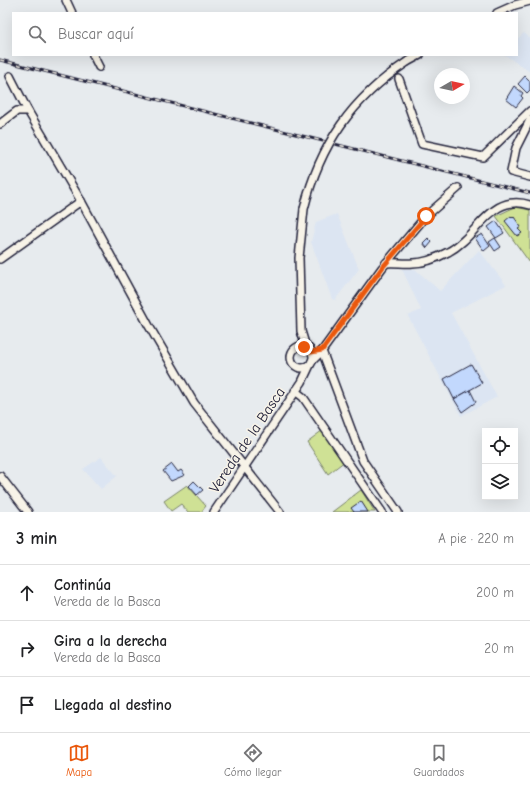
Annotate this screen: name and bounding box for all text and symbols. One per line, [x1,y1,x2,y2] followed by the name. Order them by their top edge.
[12,12,518,56] search box
[26,23,48,45] icon: search
[58,25,134,43] text: Buscar aquí
[434,68,470,104] north arrow
[417,207,435,225] route start
[295,338,313,356] route end
[205,384,289,496] street label: Vereda de la Basca
[482,428,518,500] map controls
[482,428,518,464] button: locate
[482,464,518,500] button: layers
[16,529,57,548] text: 3 min
[438,531,514,546] text: A pie · 220 m
[54,576,111,594] text: Continúa
[16,582,38,604] icon: ahead
[476,585,514,600] text: 200 m
[54,594,161,609] text: Vereda de la Basca
[54,632,167,650] text: Gira a la derecha
[16,638,38,660] icon: right
[484,641,514,656] text: 20 m
[54,650,161,665] text: Vereda de la Basca
[16,694,38,716] icon: arrive
[54,696,172,714] text: Llegada al destino
[66,742,92,779] tab: Mapa
[224,742,281,779] tab: Cómo llegar
[413,742,464,779] tab: Guardados

